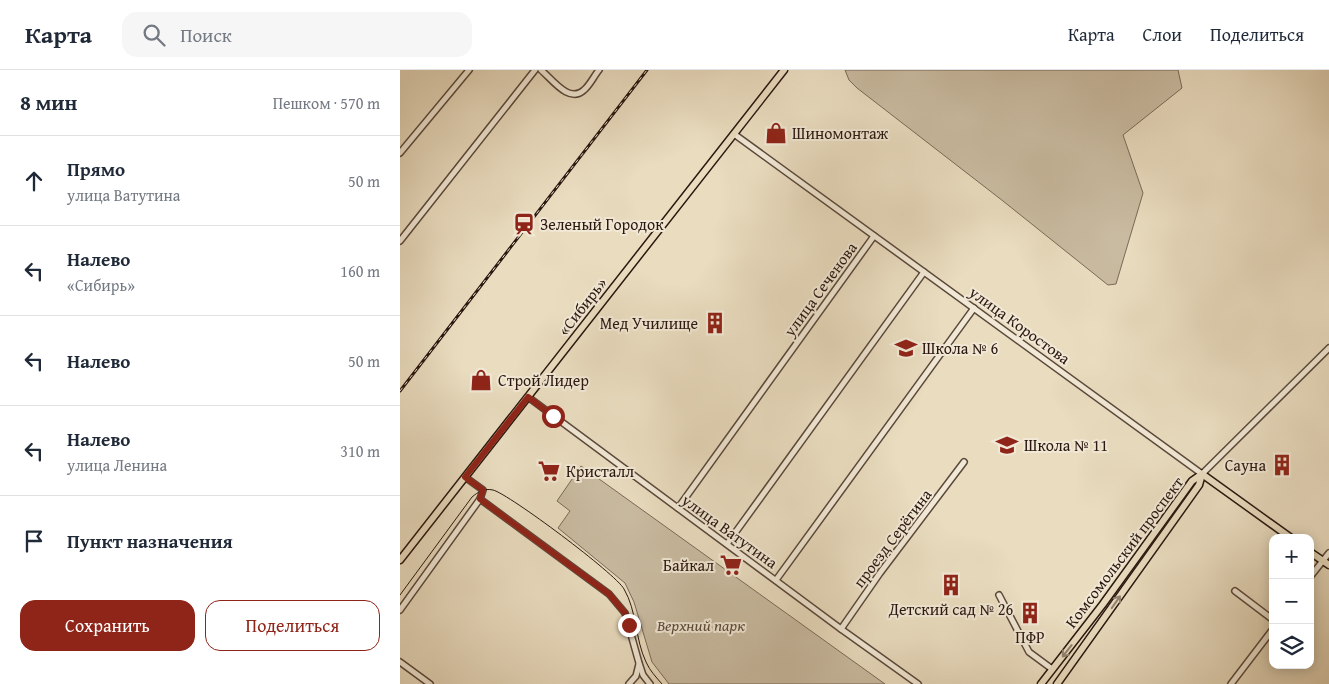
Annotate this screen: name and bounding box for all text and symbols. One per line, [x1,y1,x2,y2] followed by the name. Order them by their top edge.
[122,12,472,57] search box
[25,17,92,52] text: Карта
[140,21,168,49] icon: search
[180,21,232,49] text: Поиск
[1068,21,1115,48] text: Карта
[1143,21,1182,48] text: Слои
[1210,21,1304,48] text: Поделиться
[20,87,77,118] text: 8 мин
[273,91,380,115] text: Пешком · 570 m
[763,120,789,146] shop icon: Шиномонтаж
[792,121,889,145] place label: Шиномонтаж
[67,155,125,183] text: Прямо
[20,167,48,195] icon: ahead
[348,169,380,193] text: 50 m
[67,183,180,207] text: улица Ватутина
[511,211,537,237] station icon: Зеленый Городок
[540,212,664,236] place label: Зеленый Городок
[777,236,863,342] street label: улица Сеченова
[67,245,130,273] text: Налево
[20,257,48,285] icon: left
[340,259,380,283] text: 160 m
[552,272,612,340] street label: «Сибирь»
[67,273,135,297] text: «Сибирь»
[964,279,1076,370] street label: улица Коростова
[702,310,728,336] building icon: Мед Училище
[600,311,698,335] place label: Мед Училище
[893,335,919,361] school or university icon: Школа № 6
[922,336,999,360] place label: Школа № 6
[20,347,48,375] icon: left
[67,347,130,375] text: Налево
[348,349,380,373] text: 50 m
[468,367,494,393] shop icon: Строй Лидер
[498,368,589,392] place label: Строй Лидер
[542,405,565,428] route start
[67,425,130,453] text: Налево
[994,432,1020,458] school or university icon: Школа № 11
[1024,433,1108,457] place label: Школа № 11
[20,437,48,465] icon: left
[340,439,380,463] text: 310 m
[1269,452,1295,478] building icon: Сауна
[67,453,167,477] text: улица Ленина
[1225,453,1266,477] place label: Сауна
[536,458,562,484] supermarket icon: Кристалл
[566,459,634,483] place label: Кристалл
[1059,471,1189,633] street label: Комсомольский проспект
[847,483,937,592] street label: проезд Серёгина
[676,487,783,574] street label: улица Ватутина
[20,527,48,555] icon: arrive
[67,527,233,555] text: Пункт назначения
[1269,534,1314,669] map controls
[1269,534,1314,579] button: +
[718,552,744,578] supermarket icon: Байкал
[663,553,714,577] place label: Байкал
[938,572,964,598] building icon: Детский сад № 26
[1269,579,1314,624] button: −
[1111,595,1121,609] one-way arrow
[888,597,1014,621] place label: Детский сад № 26
[20,600,195,651] button: Сохранить
[205,600,380,651] button: Поделиться
[1017,600,1043,626] building icon: ПФР
[656,613,745,637] park label: Верхний парк
[618,614,641,637] route end
[1269,624,1314,669] button: layers
[1015,625,1045,649] place label: ПФР
[1061,644,1072,657] one-way arrow

